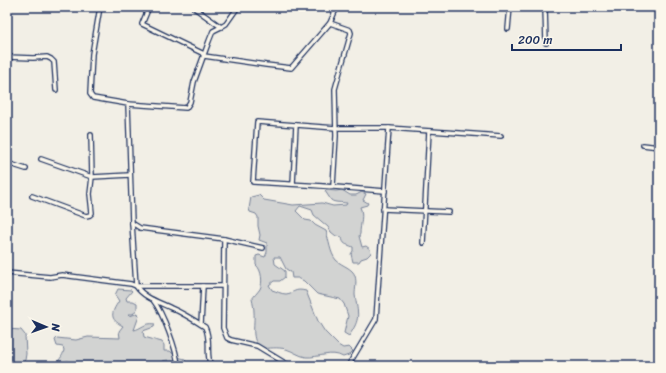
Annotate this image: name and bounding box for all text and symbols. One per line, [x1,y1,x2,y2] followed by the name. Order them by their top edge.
[512,26,621,52] scale bar
[518,29,552,51] text: 200 m
[26,307,66,347] north arrow
[46,322,65,332] text: N

